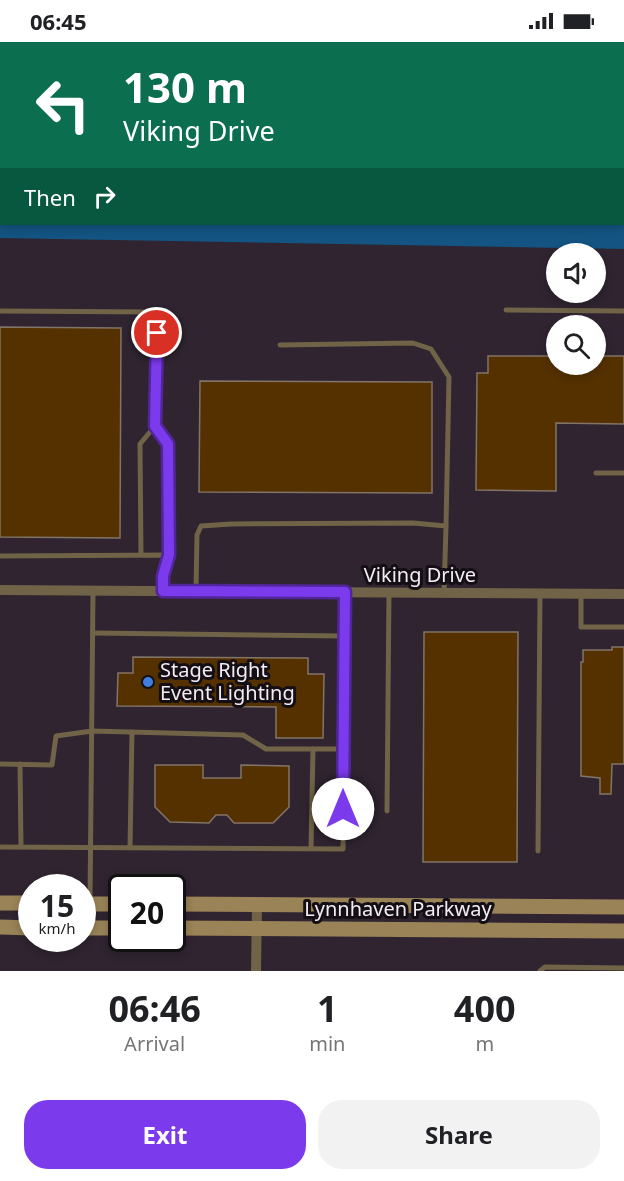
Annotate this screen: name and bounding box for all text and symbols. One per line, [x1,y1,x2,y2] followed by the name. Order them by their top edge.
[30,6,87,36] text: 06:45
[123,58,247,115] text: 130 m
[24,66,102,144] icon: left
[123,112,275,149] text: Viking Drive
[88,180,121,213] icon: right
[24,182,76,212] text: Then
[546,243,606,375] map controls
[546,243,606,303] button: sound
[131,307,182,358] pin
[546,315,606,375] button: search
[140,316,173,349] icon: arrive
[364,561,476,588] street label: Viking Drive
[160,656,295,706] place label: Stage Right Event Lighting
[141,675,155,689] marker: Stage Right Event Lighting
[311,777,375,841] position arrow
[108,874,186,952] speed limit sign: 20
[40,885,74,926] text: 15
[304,895,492,922] street label: Lynnhaven Parkway
[39,918,75,938] text: km/h
[108,984,201,1033] text: 06:46
[317,984,338,1033] text: 1
[454,984,516,1033] text: 400
[124,1030,185,1057] text: Arrival
[309,1030,345,1057] text: min
[475,1030,494,1057] text: m
[24,1100,306,1169] button: Exit
[318,1100,600,1169] button: Share

